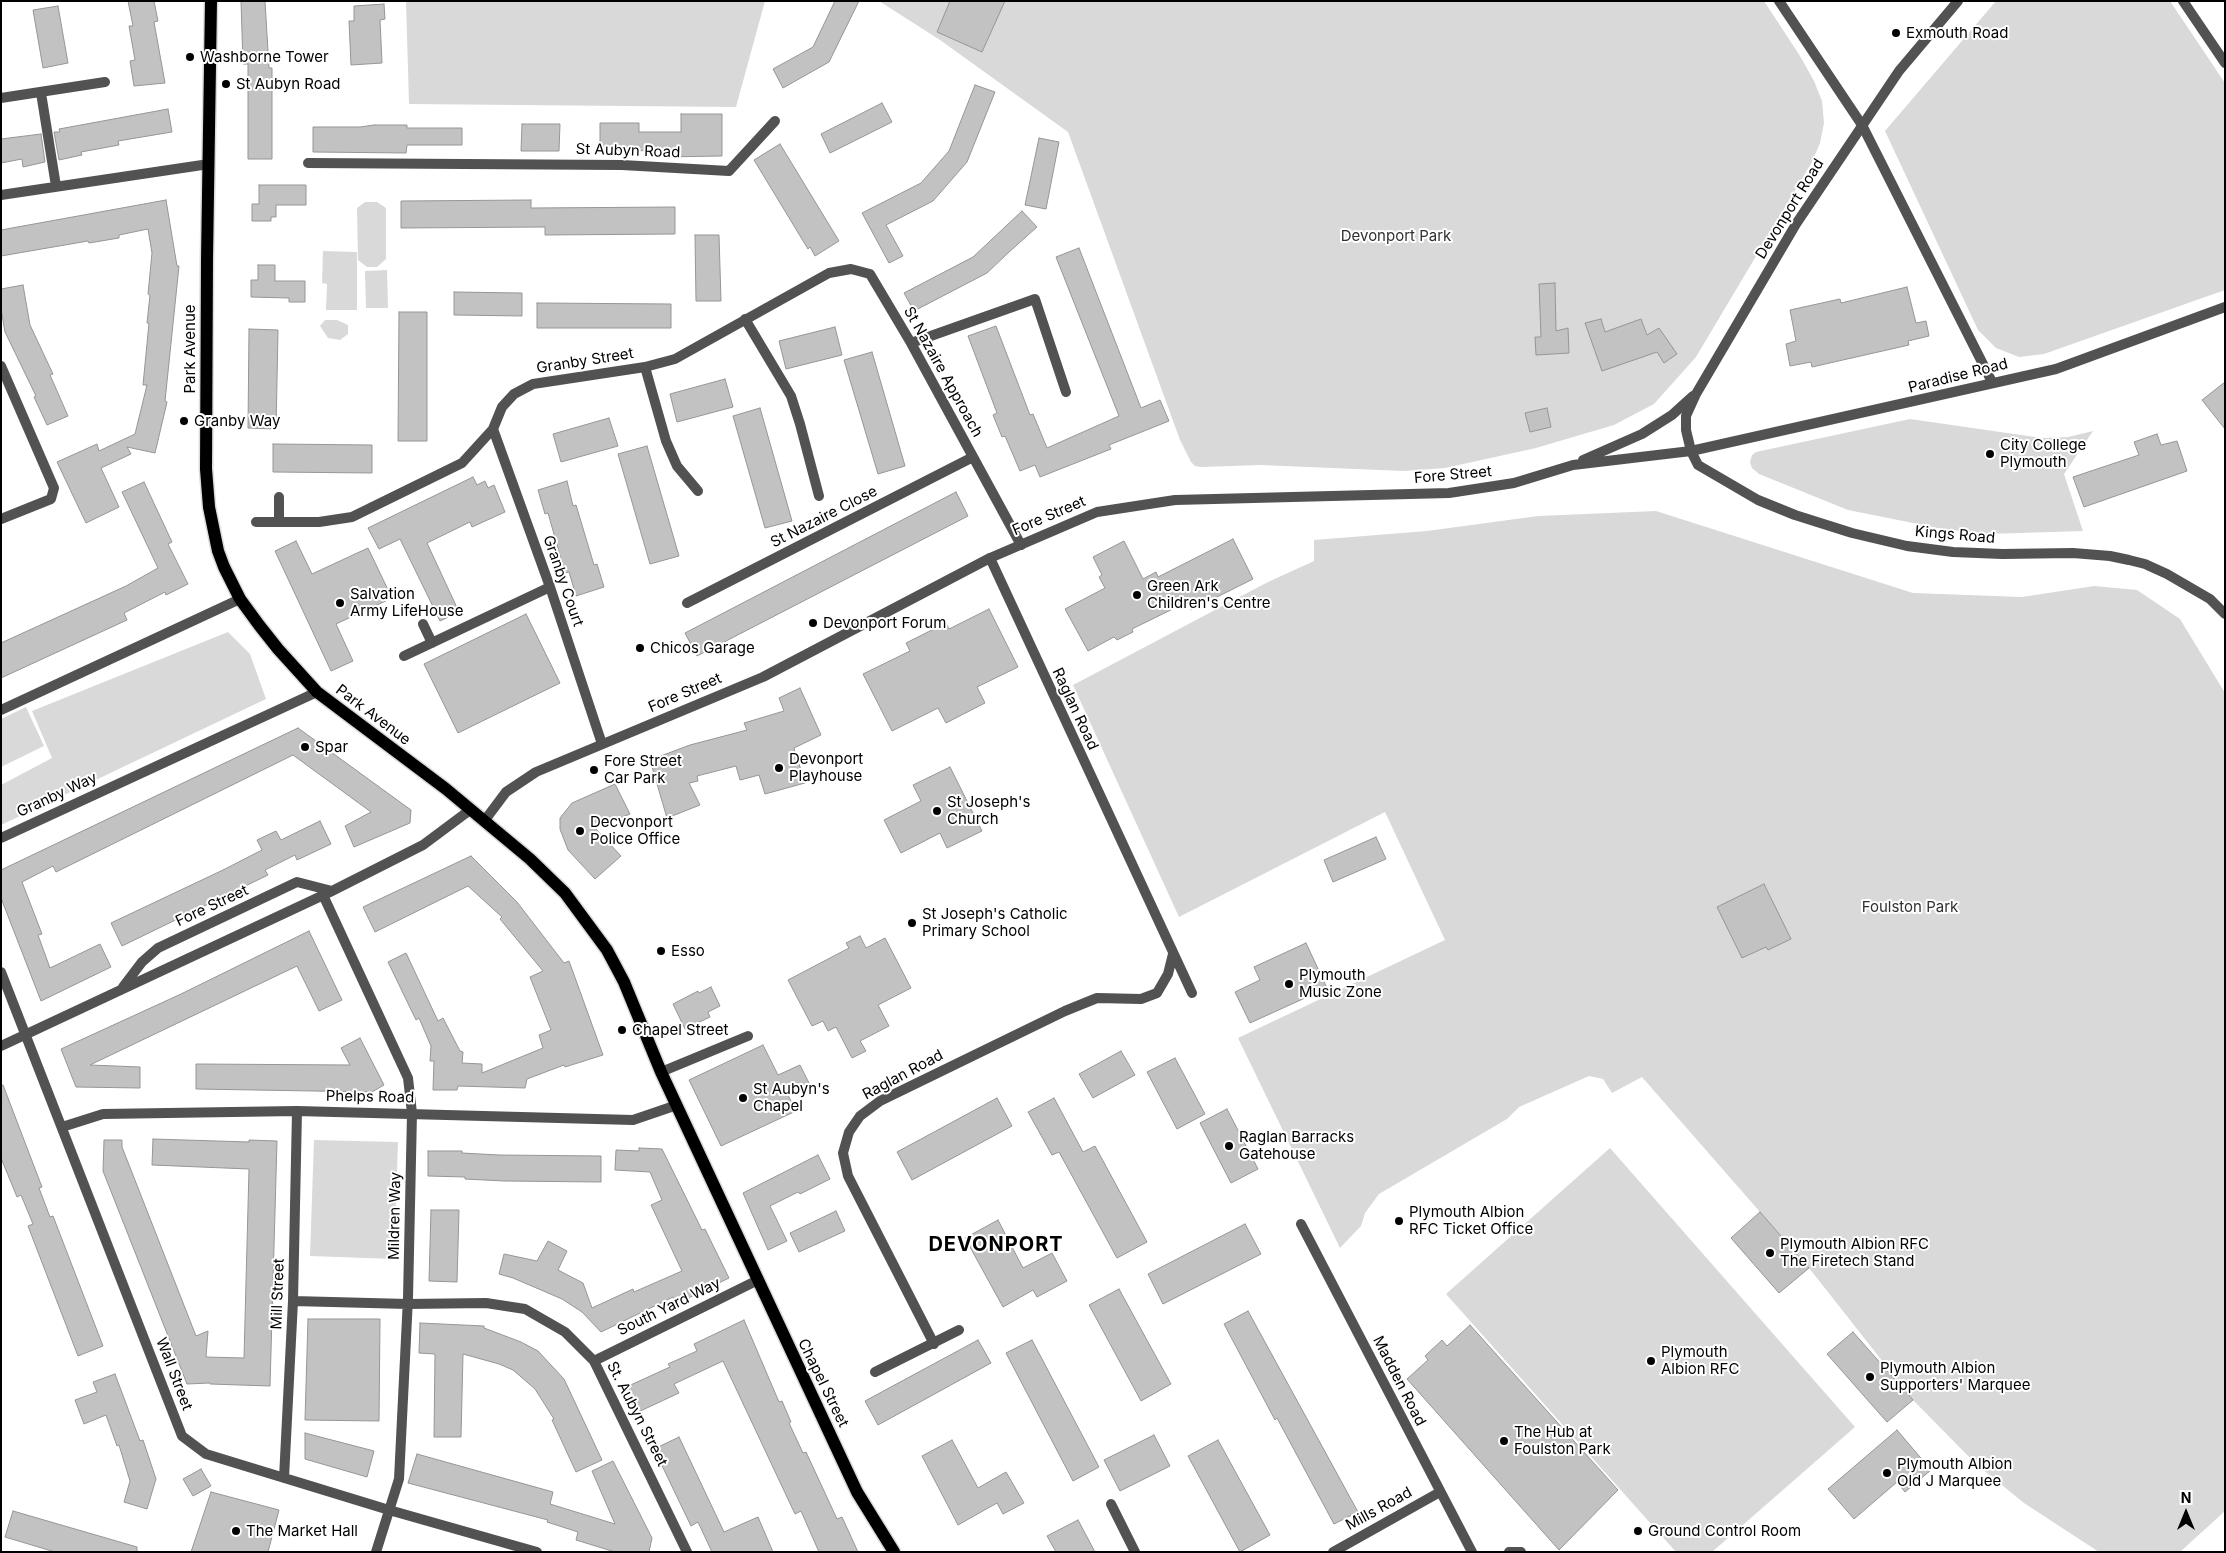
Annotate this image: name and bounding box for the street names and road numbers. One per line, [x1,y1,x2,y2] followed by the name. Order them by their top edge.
[575,140,681,162] street label: St Aubyn Road
[1752,156,1828,262] street label: Devonport Road
[181,304,199,394] street label: Park Avenue
[900,304,986,440] street label: St Nazaire Approach
[535,344,635,378] street label: Granby Street
[1906,355,2010,397] street label: Paradise Road
[1413,463,1493,487] street label: Fore Street
[768,482,880,552] street label: St Nazaire Close
[1010,492,1088,540] street label: Fore Street
[1914,523,1996,547] street label: Kings Road
[539,533,587,629] street label: Granby Court
[1048,665,1102,753] street label: Raglan Road
[646,669,724,717] street label: Fore Street
[332,681,414,749] street label: Park Avenue
[14,769,100,821] street label: Granby Way
[173,881,251,931] street label: Fore Street
[860,1046,946,1104] street label: Raglan Road
[326,1087,414,1107] street label: Phelps Road
[385,1172,405,1260] street label: Mildren Way
[268,1258,288,1330] street label: Mill Street
[615,1274,723,1340] street label: South Yard Way
[1369,1333,1429,1429] street label: Madden Road
[152,1335,196,1413] street label: Wall Street
[794,1336,852,1430] street label: Chapel Street
[603,1359,671,1469] street label: St. Aubyn Street
[1343,1483,1415,1535] street label: Mills Road

